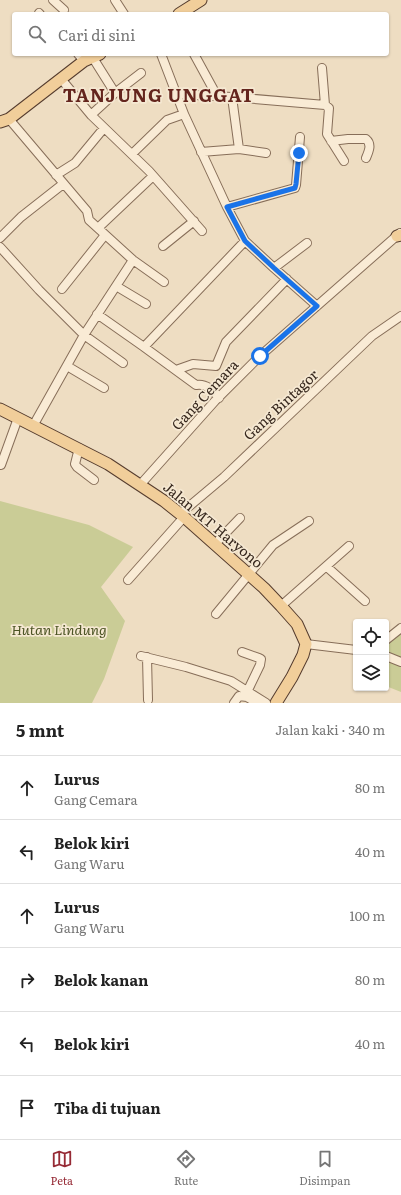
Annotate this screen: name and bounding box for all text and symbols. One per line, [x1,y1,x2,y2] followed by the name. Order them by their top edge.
[12,12,389,56] search box
[26,23,48,45] icon: search
[58,23,135,46] text: Cari di sini
[63,81,255,108] district label: TANJUNG UNGGAT
[290,144,308,162] route end
[251,347,269,365] route start
[166,354,243,434] street label: Gang Cemara
[238,364,322,444] street label: Gang Bintagor
[159,476,268,572] street label: Jalan MT Haryono
[11,619,107,639] park label: Hutan Lindung
[353,619,389,691] map controls
[353,619,389,655] button: locate
[353,655,389,691] button: layers
[16,717,64,742] text: 5 mnt
[275,720,385,739] text: Jalan kaki · 340 m
[54,767,99,790] text: Lurus
[16,777,38,799] icon: ahead
[355,778,385,797] text: 80 m
[54,790,137,809] text: Gang Cemara
[54,831,130,854] text: Belok kiri
[16,841,38,863] icon: left
[355,842,385,861] text: 40 m
[54,854,124,873] text: Gang Waru
[54,895,99,918] text: Lurus
[16,905,38,927] icon: ahead
[349,906,385,925] text: 100 m
[54,918,124,937] text: Gang Waru
[54,968,148,991] text: Belok kanan
[16,969,38,991] icon: right
[355,970,385,989] text: 80 m
[54,1032,130,1055] text: Belok kiri
[16,1033,38,1055] icon: left
[355,1034,385,1053] text: 40 m
[54,1096,161,1119] text: Tiba di tujuan
[16,1097,38,1119] icon: arrive
[51,1148,73,1188] tab: Peta
[174,1148,198,1188] tab: Rute
[299,1148,350,1188] tab: Disimpan

